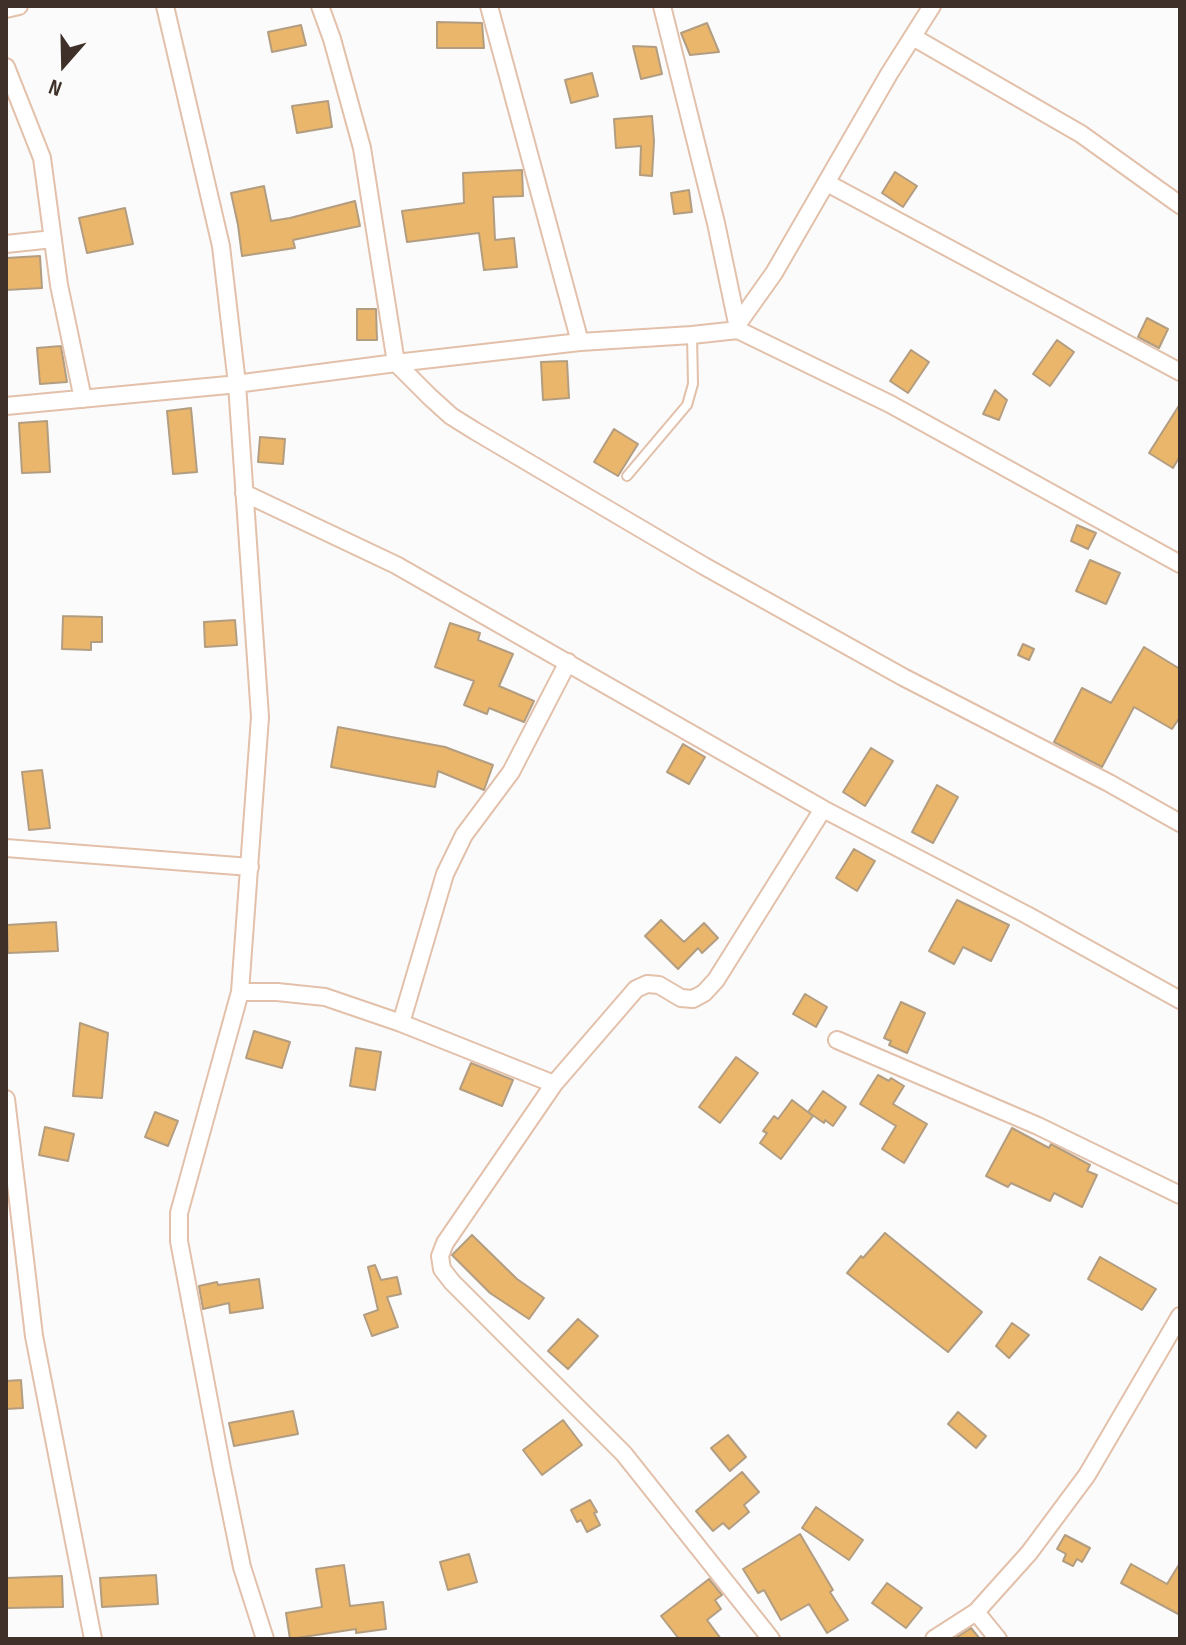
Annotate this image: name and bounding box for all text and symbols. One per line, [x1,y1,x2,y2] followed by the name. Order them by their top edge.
[24,24,104,104] north arrow
[45,72,66,102] text: N

